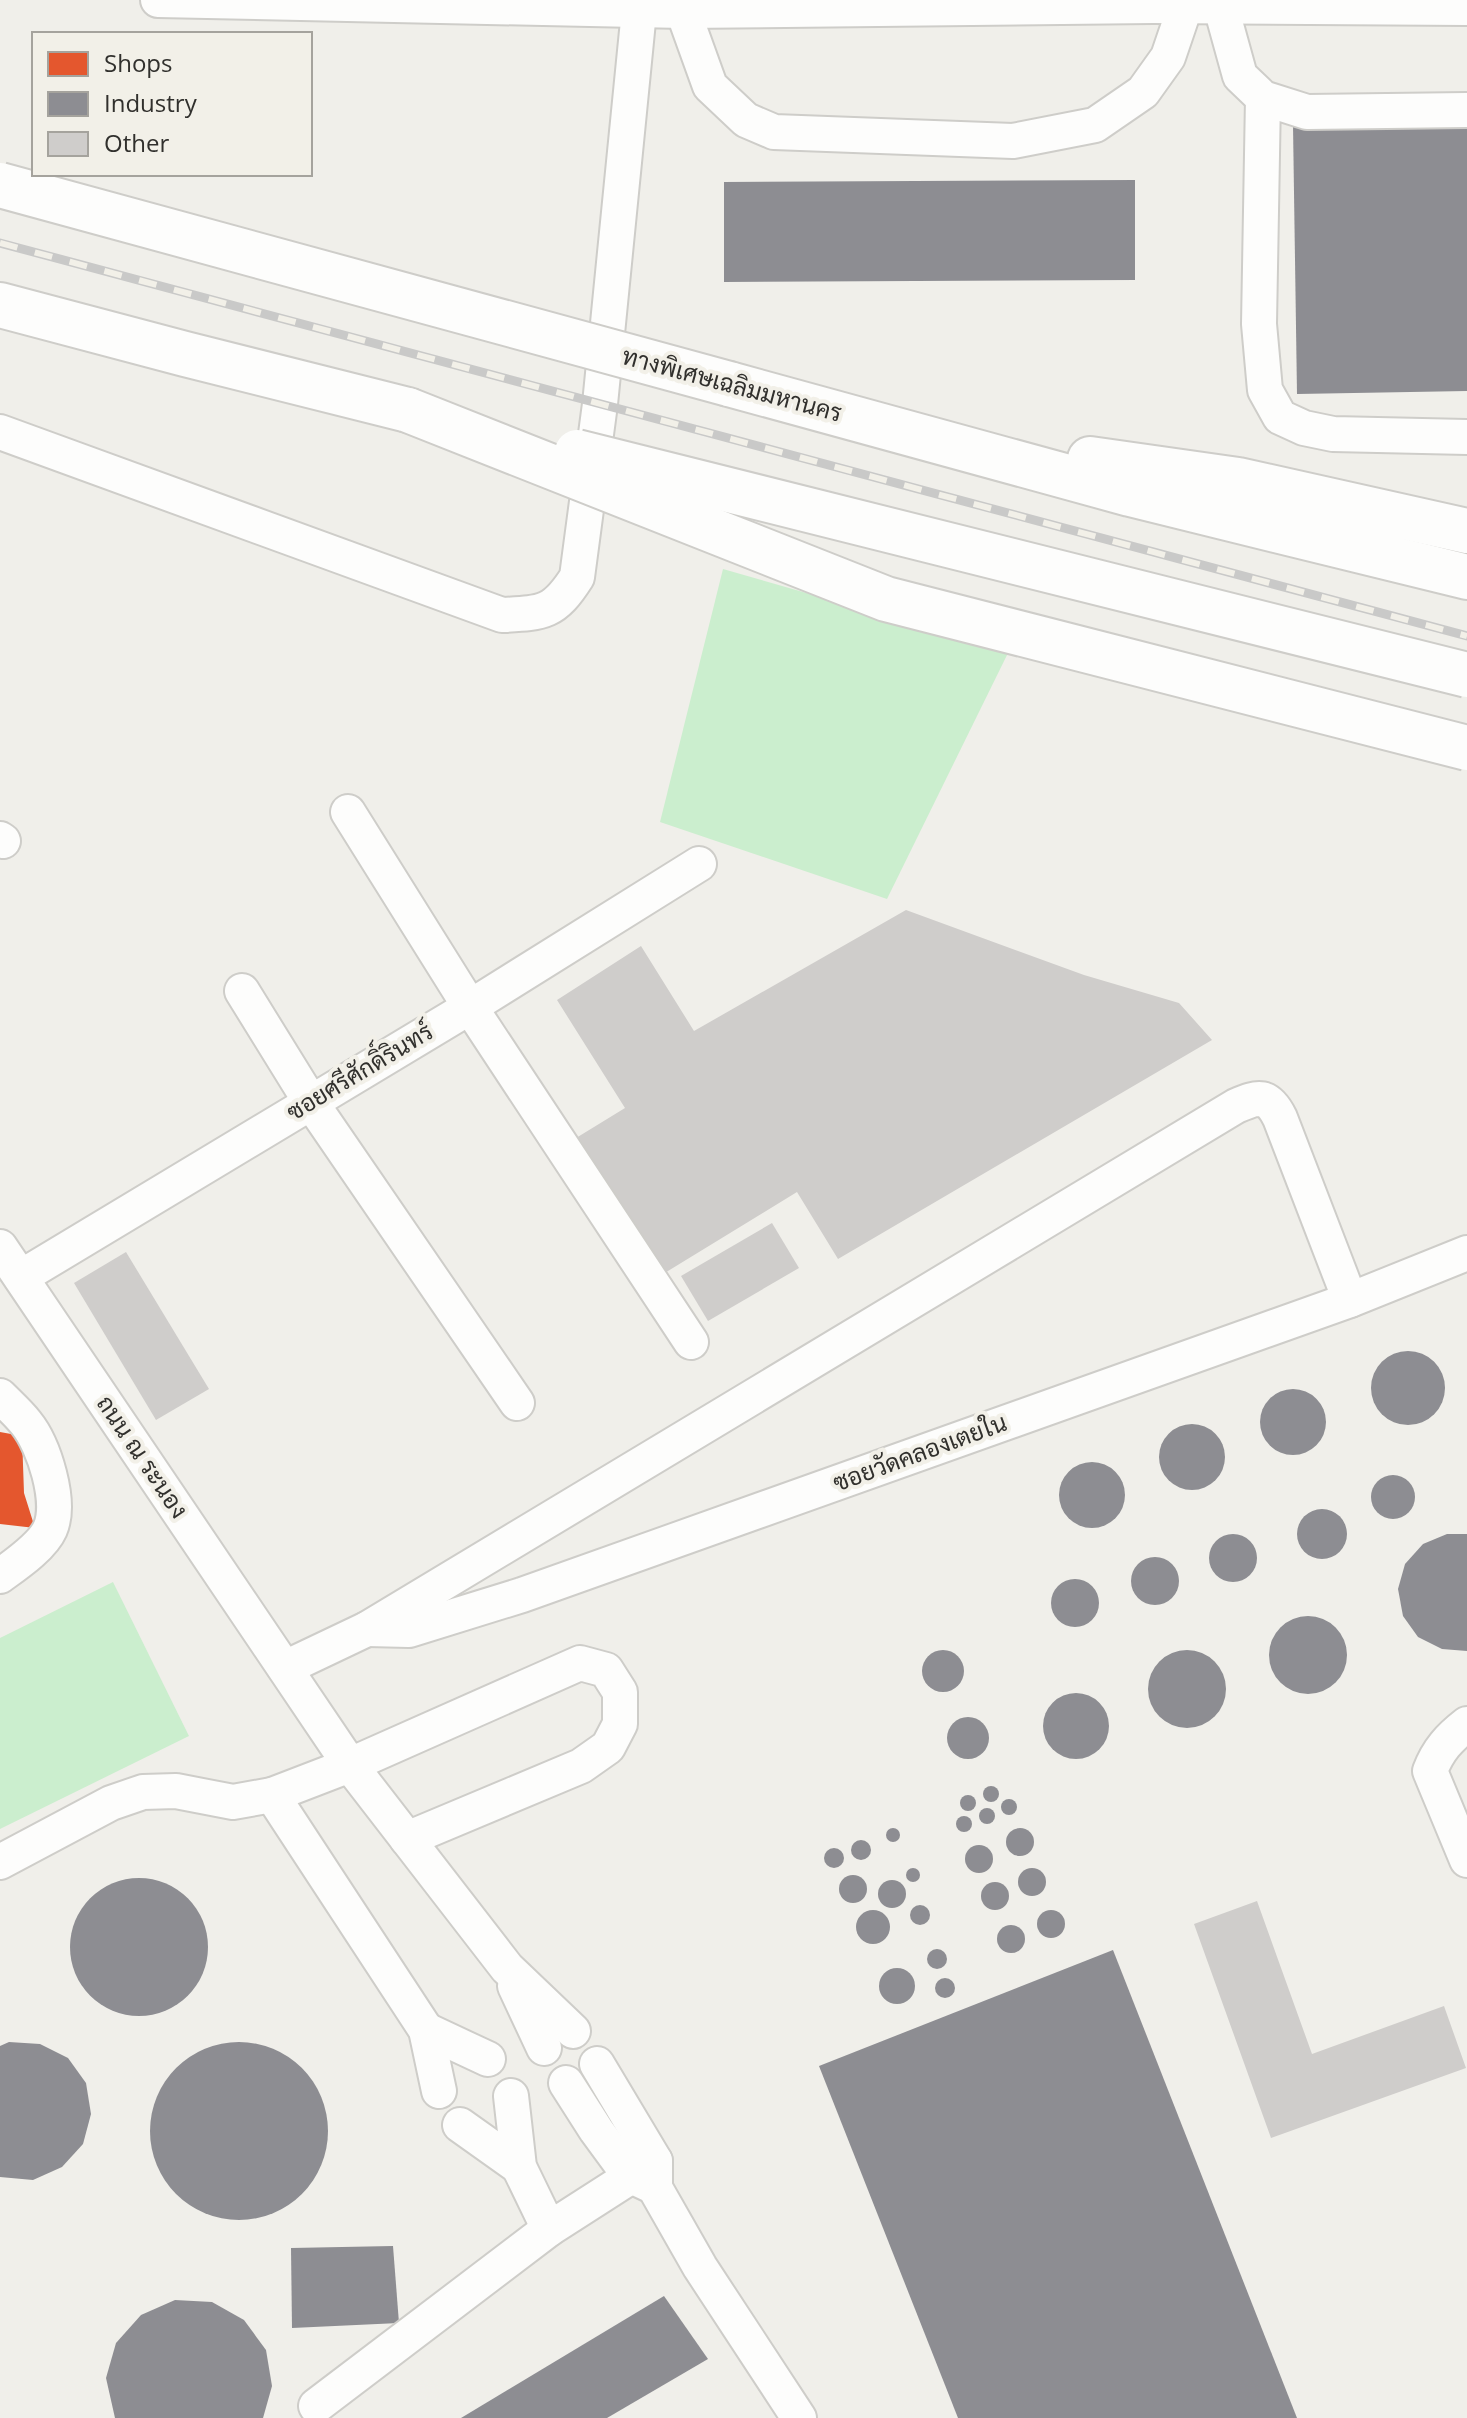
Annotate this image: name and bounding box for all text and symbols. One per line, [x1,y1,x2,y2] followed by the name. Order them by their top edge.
[32,32,312,176] legend
[104,46,172,79] text: Shops
[104,86,198,119] text: Industry
[104,126,169,159] text: Other
[619,338,846,429] street label: ทางพิเศษเฉลิมมหานคร
[278,1011,439,1127] street label: ซอยศรีศักดิ์รินทร์
[90,1388,197,1524] street label: ถนน ณ ระนอง
[828,1405,1011,1498] street label: ซอยวัดคลองเตยใน

